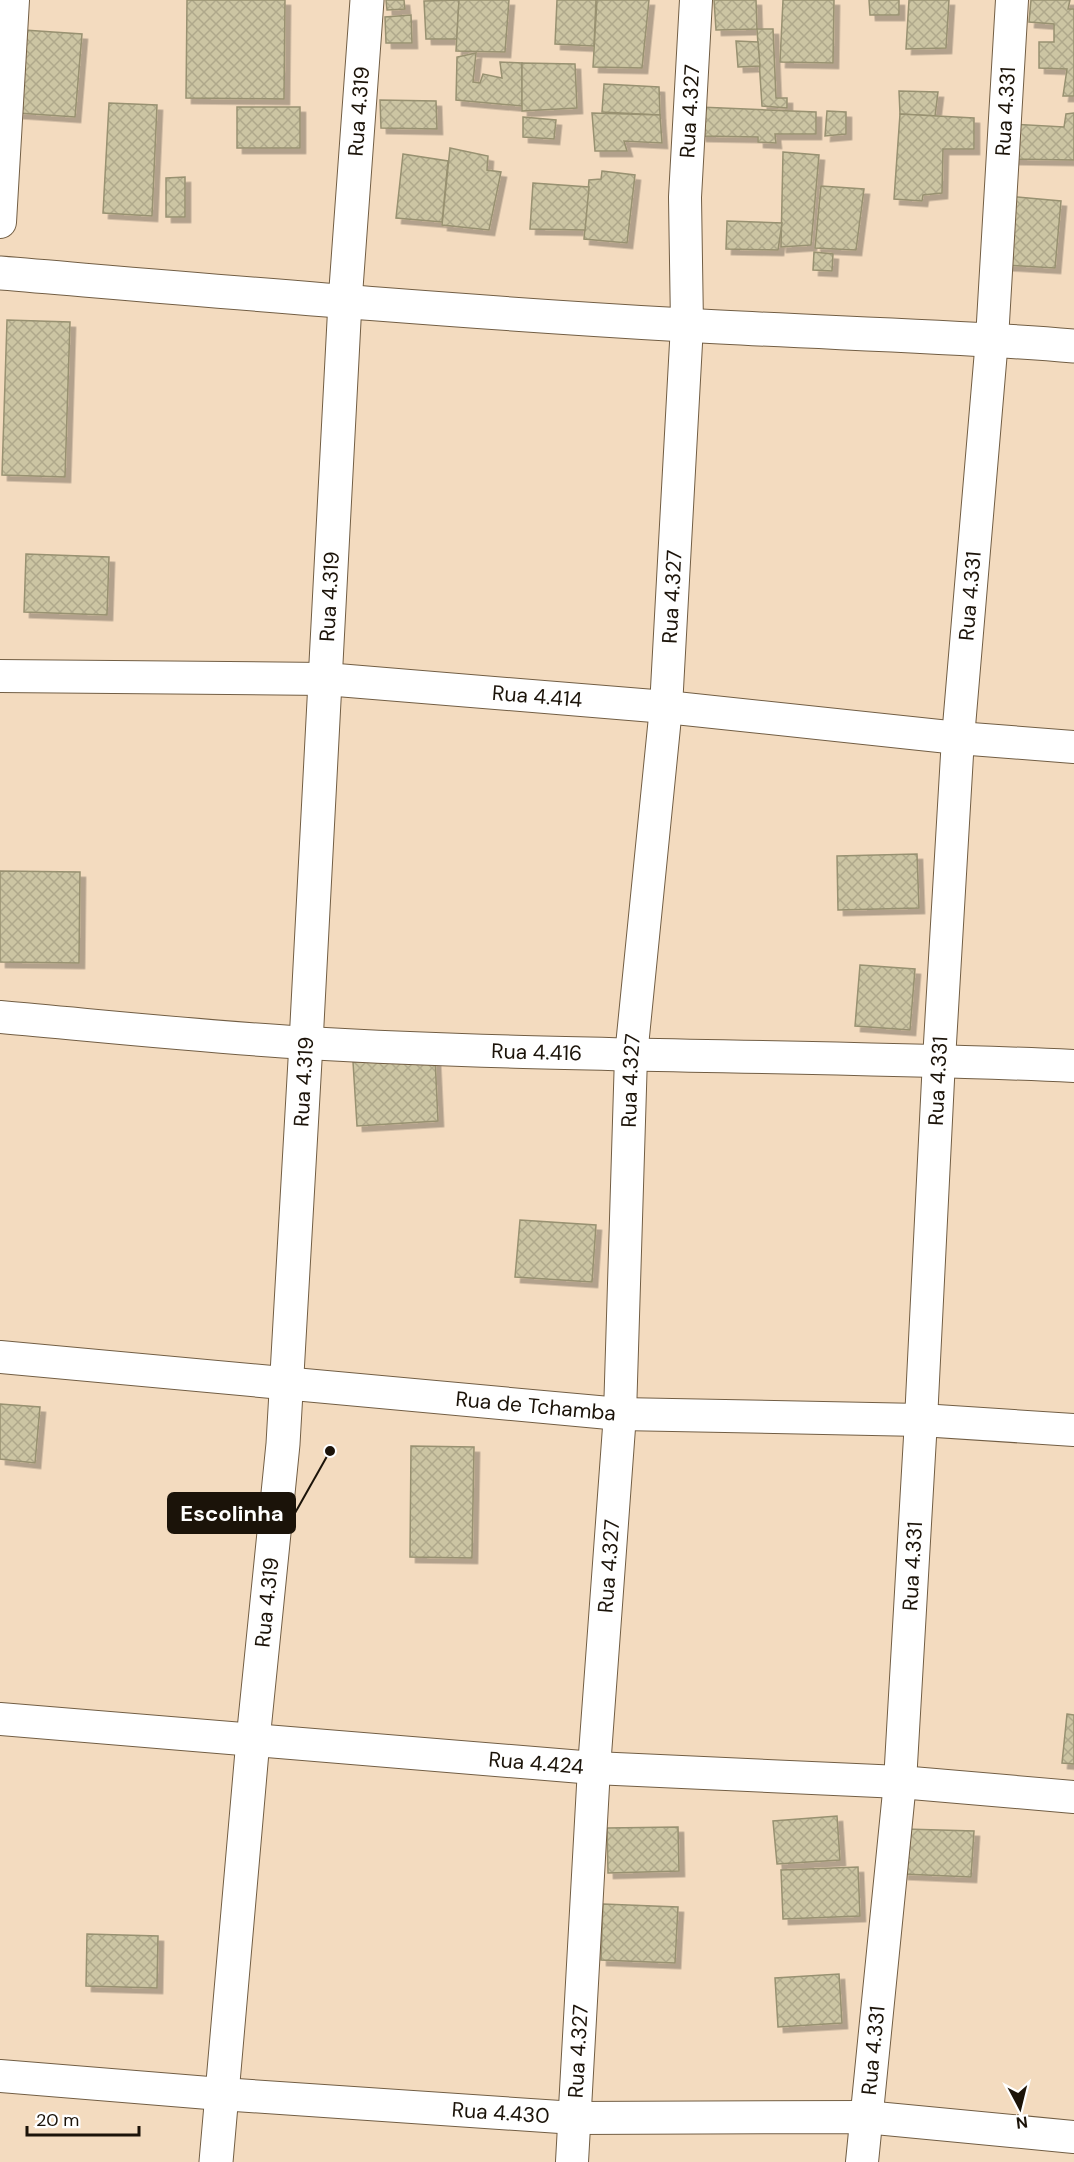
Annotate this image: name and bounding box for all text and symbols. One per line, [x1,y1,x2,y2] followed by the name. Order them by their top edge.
[673,64,706,159] street label: Rua 4.327
[342,65,376,157] street label: Rua 4.319
[989,66,1022,157] street label: Rua 4.331
[656,549,689,644] street label: Rua 4.327
[952,550,988,642] street label: Rua 4.331
[313,551,346,642] street label: Rua 4.319
[491,679,584,714] street label: Rua 4.414
[615,1033,647,1128] street label: Rua 4.327
[922,1035,954,1126] street label: Rua 4.331
[287,1036,320,1128] street label: Rua 4.319
[491,1037,582,1067] street label: Rua 4.416
[454,1385,617,1428] street label: Rua de Tchamba
[168,1493,295,1533] callout: Escolinha
[180,1499,284,1528] text: Escolinha
[591,1518,626,1614] street label: Rua 4.327
[896,1521,929,1612] street label: Rua 4.331
[248,1556,285,1649] street label: Rua 4.319
[487,1745,585,1781] street label: Rua 4.424
[562,2004,595,2099] street label: Rua 4.327
[855,2005,892,2096] street label: Rua 4.331
[990,2078,1050,2138] north arrow
[451,2096,550,2130] street label: Rua 4.430
[27,2099,140,2137] scale bar
[36,2108,79,2132] text: 20 m
[1015,2111,1029,2134] text: N

